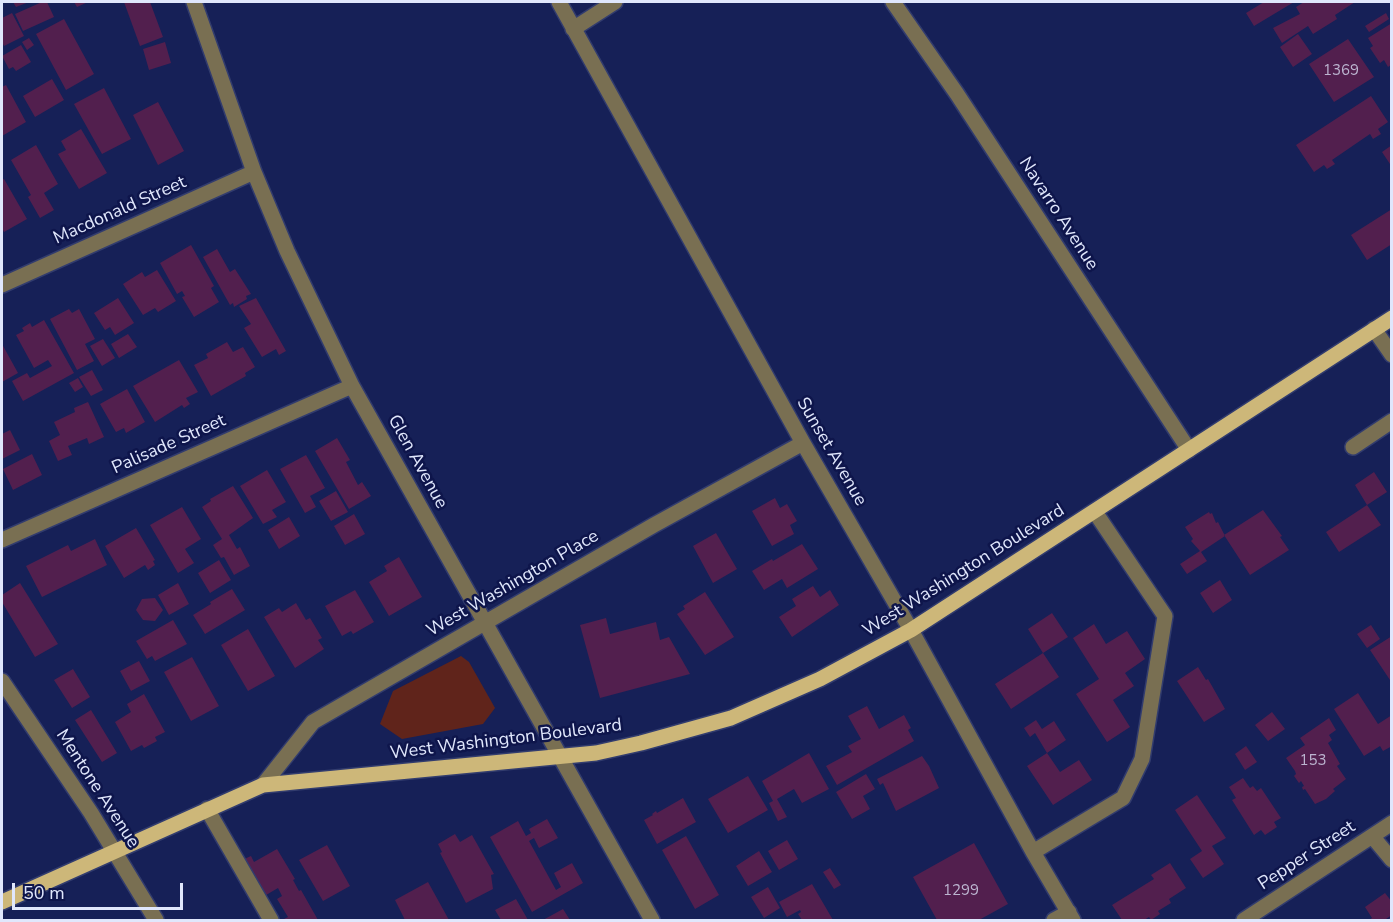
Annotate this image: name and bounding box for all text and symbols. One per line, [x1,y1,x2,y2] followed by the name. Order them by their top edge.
[1323,62,1359,80] house number: 1369
[1014,154,1102,274] street label: Navarro Avenue
[50,172,190,250] street label: Macdonald Street
[791,394,871,510] street label: Sunset Avenue
[109,410,229,480] street label: Palisade Street
[382,411,452,513] street label: Glen Avenue
[859,500,1069,642] street label: West Washington Boulevard
[423,526,603,642] street label: West Washington Place
[389,715,623,765] street label: West Washington Boulevard
[51,726,143,852] street label: Mentone Avenue
[1300,752,1326,770] house number: 153
[1254,817,1360,895] street label: Pepper Street
[15,871,186,909] scale bar
[23,881,65,905] text: 50 m
[943,882,979,900] house number: 1299

